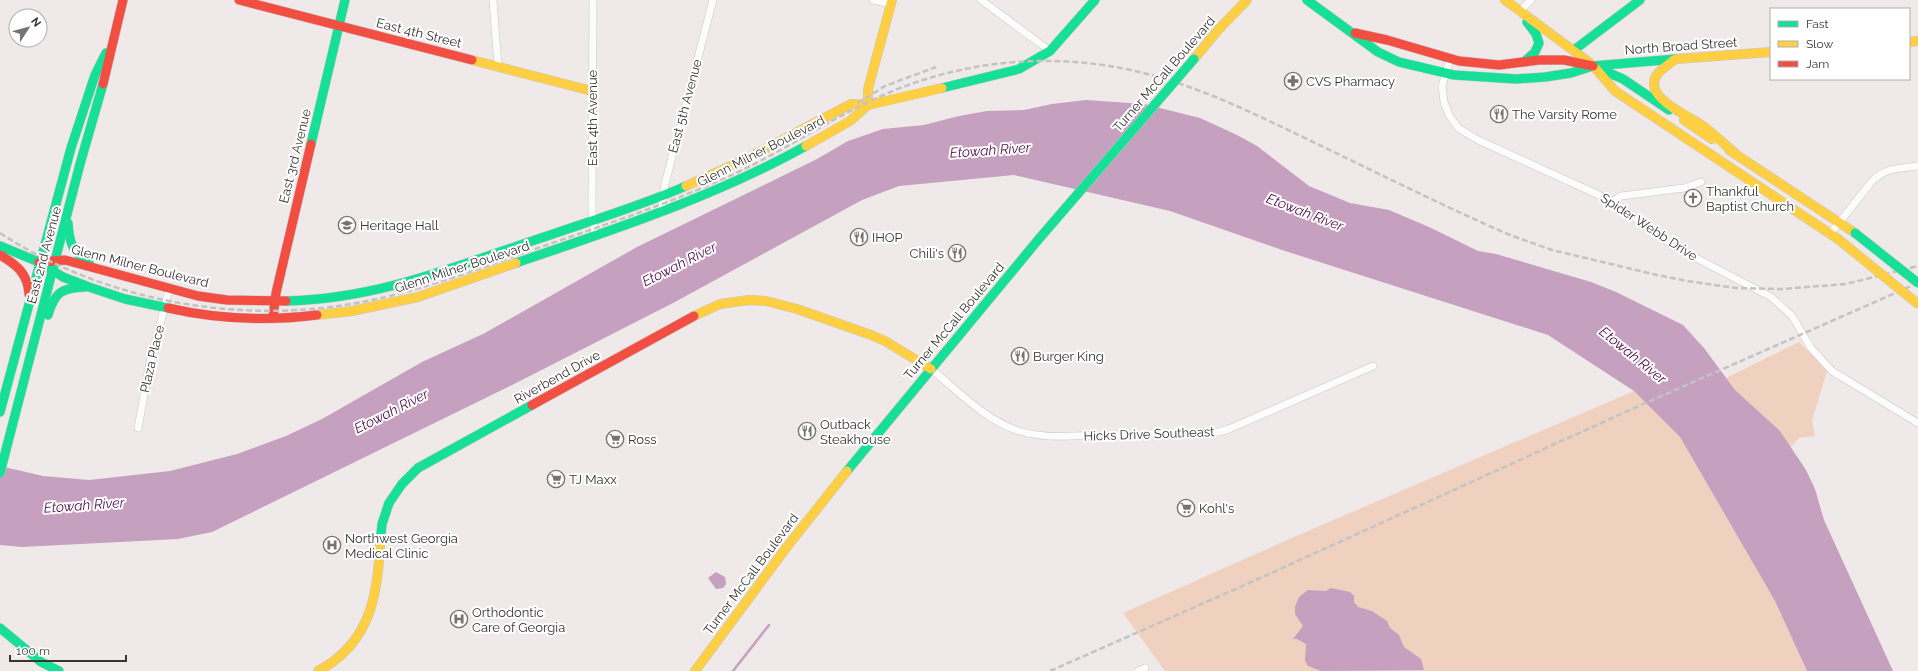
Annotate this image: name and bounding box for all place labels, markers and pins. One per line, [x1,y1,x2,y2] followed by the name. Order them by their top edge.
[1283,71,1303,91] pharmacy icon: CVS Pharmacy
[1306,74,1395,89] place label: CVS Pharmacy
[1489,104,1509,124] restaurant icon: The Varsity Rome
[1512,107,1617,122] place label: The Varsity Rome
[1706,184,1794,214] place label: Thankful Baptist Church
[1683,188,1703,208] church icon: Thankful Baptist Church
[337,215,357,235] school or university icon: Heritage Hall
[360,218,439,233] place label: Heritage Hall
[849,227,869,247] restaurant icon: IHOP
[872,230,903,245] place label: IHOP
[947,243,967,263] restaurant icon: Chili's
[910,246,944,261] place label: Chili's
[1010,346,1030,366] restaurant icon: Burger King
[1033,349,1104,364] place label: Burger King
[820,417,891,447] place label: Outback Steakhouse
[797,421,817,441] restaurant icon: Outback Steakhouse
[605,429,625,449] supermarket icon: Ross
[628,432,657,447] place label: Ross
[546,469,566,489] supermarket icon: TJ Maxx
[569,472,617,487] place label: TJ Maxx
[1176,498,1196,518] supermarket icon: Kohl's
[1199,501,1234,516] place label: Kohl's
[345,531,458,561] place label: Northwest Georgia Medical Clinic
[322,535,342,555] hospital icon: Northwest Georgia Medical Clinic
[472,605,565,635] place label: Orthodontic Care of Georgia
[449,609,469,629] hospital icon: Orthodontic Care of Georgia

